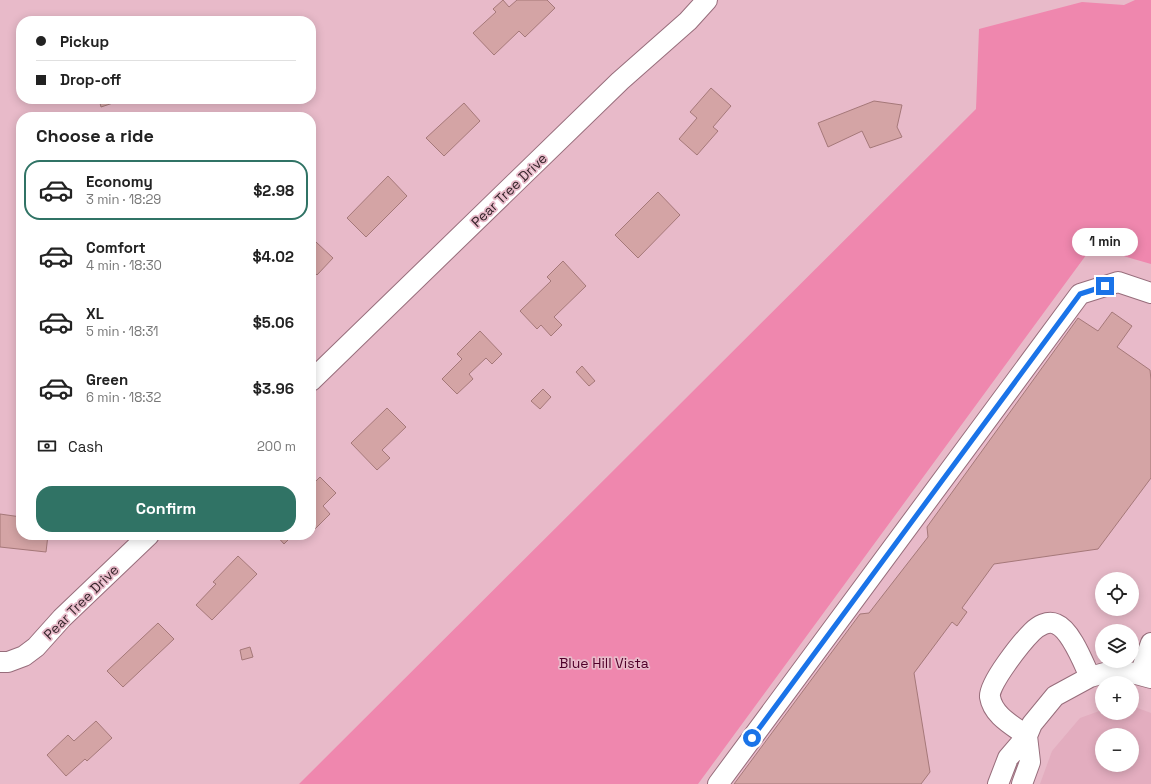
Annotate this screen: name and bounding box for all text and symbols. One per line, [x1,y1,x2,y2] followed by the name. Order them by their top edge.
[60,32,109,51] text: Pickup
[60,70,121,89] text: Drop-off
[36,124,154,147] text: Choose a ride
[467,149,551,231] street label: Pear Tree Drive
[38,172,74,208] icon: car
[86,172,153,191] text: Economy
[253,181,294,200] text: $2.98
[86,191,161,208] text: 3 min · 18:29
[1072,228,1138,256] callout: 1 min
[1089,233,1121,250] text: 1 min
[38,238,74,274] icon: car
[86,238,146,257] text: Comfort
[252,247,294,266] text: $4.02
[86,257,162,274] text: 4 min · 18:30
[1096,277,1114,295] route end
[38,304,74,340] icon: car
[86,304,104,323] text: XL
[253,313,294,332] text: $5.06
[86,323,159,340] text: 5 min · 18:31
[38,370,74,406] icon: car
[86,370,128,389] text: Green
[253,379,294,398] text: $3.96
[86,389,161,406] text: 6 min · 18:32
[36,435,58,457] icon: cash
[68,437,103,456] text: Cash
[257,438,296,455] text: 200 m
[36,486,296,532] button: Confirm
[40,561,122,643] street label: Pear Tree Drive
[1095,572,1139,772] map controls
[1095,572,1139,616] button: locate
[1095,624,1139,668] button: layers
[559,654,649,672] park label: Blue Hill Vista
[1095,676,1139,720] button: +
[1095,728,1139,772] button: −
[743,729,761,747] route start

